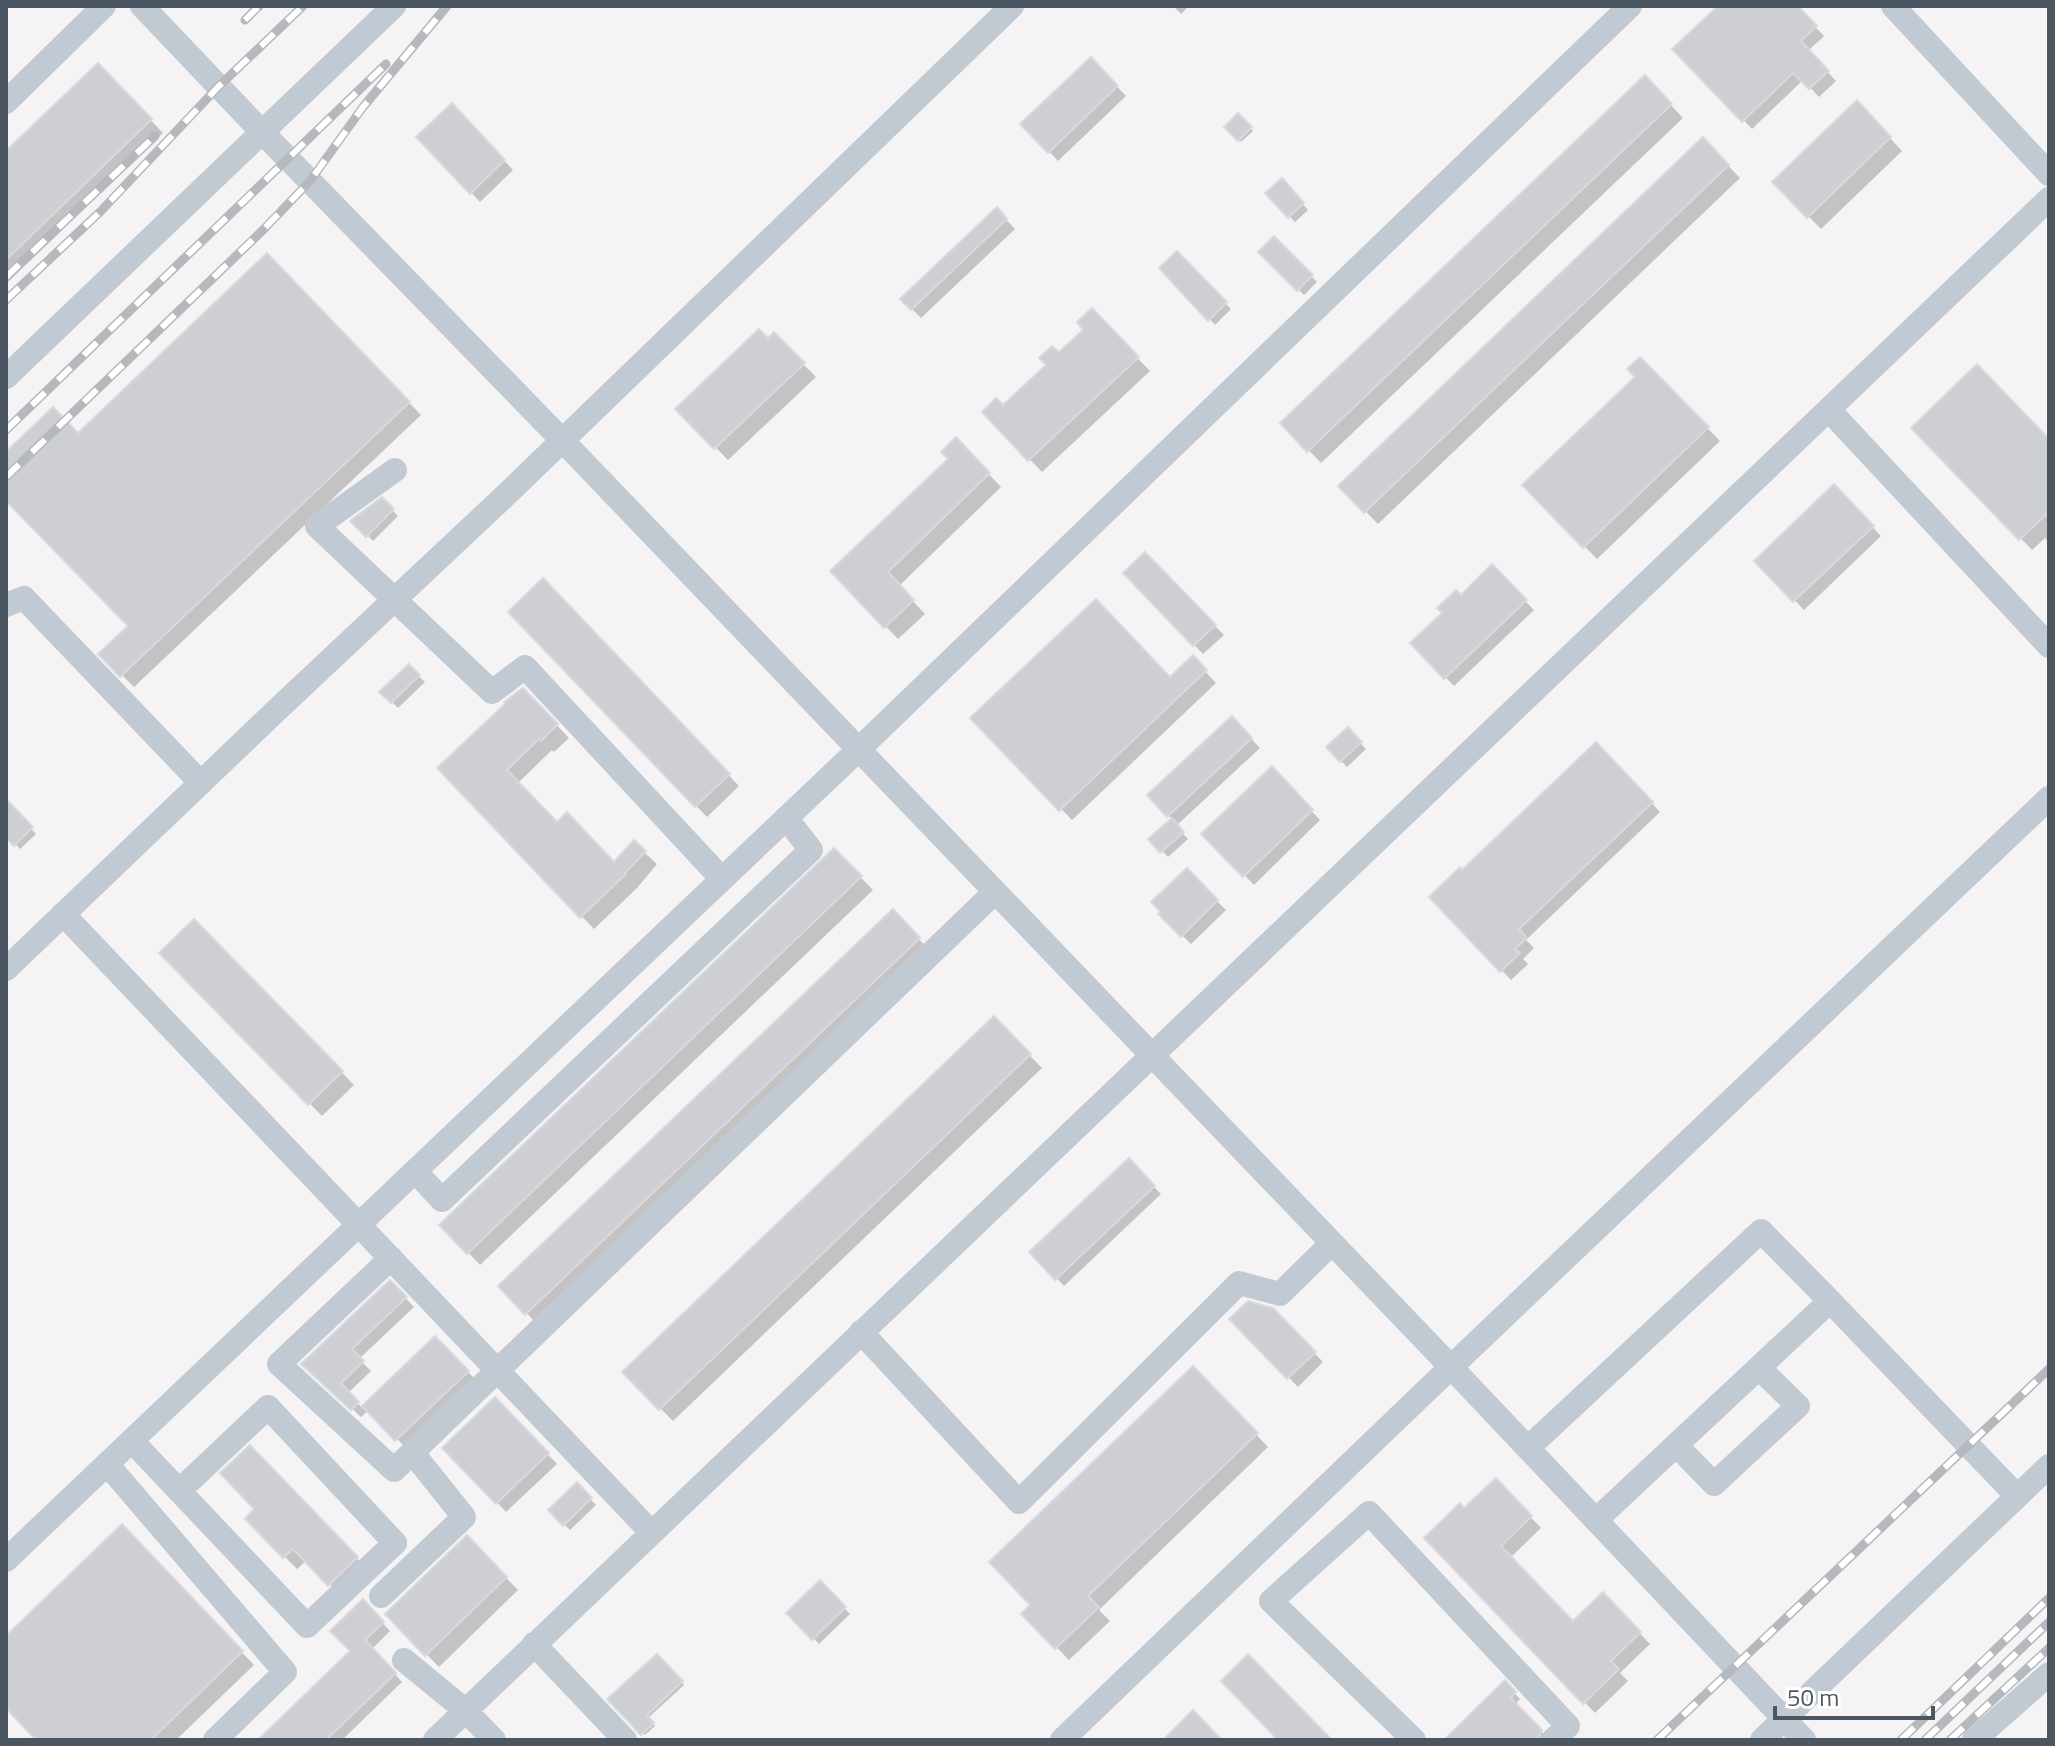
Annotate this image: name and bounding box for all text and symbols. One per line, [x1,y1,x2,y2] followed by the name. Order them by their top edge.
[1775,1670,1933,1720] scale bar
[1787,1679,1839,1715] text: 50 m

